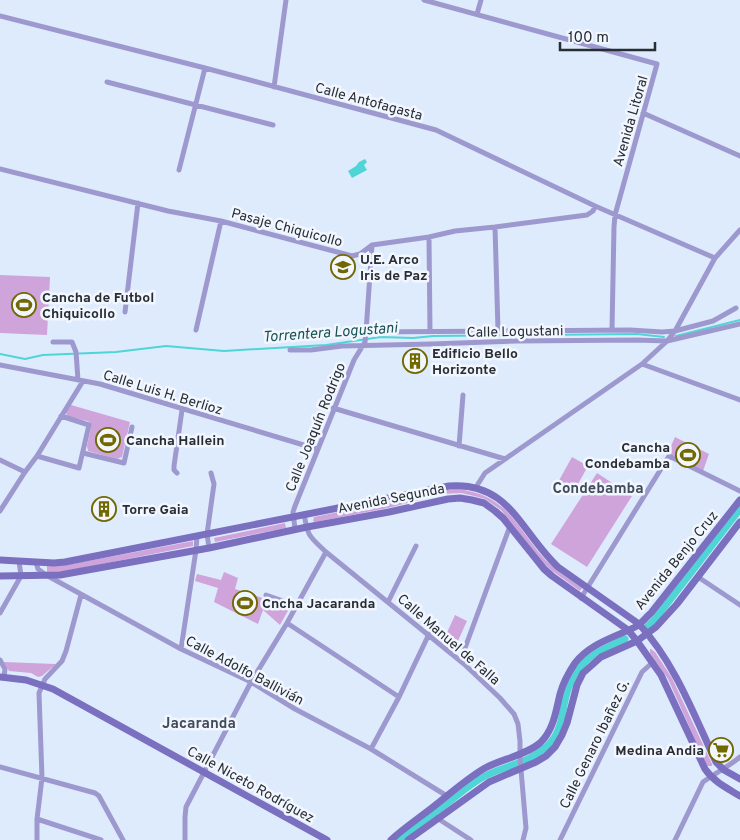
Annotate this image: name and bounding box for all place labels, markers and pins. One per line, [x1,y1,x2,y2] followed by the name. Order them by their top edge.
[360,252,428,285] place label: U.E. Arco Iris de Paz
[330,254,356,280] school or university icon: U.E. Arco Iris de Paz
[42,290,154,323] place label: Cancha de Futbol Chiquicollo
[11,292,37,318] sports icon: Cancha de Futbol Chiquicollo
[432,346,518,379] place label: Edificio Bello Horizonte
[402,348,428,374] building icon: Edificio Bello Horizonte
[95,427,121,453] sports icon: Cancha Hallein
[126,433,224,450] place label: Cancha Hallein
[585,440,670,473] place label: Cancha Condebamba
[675,442,701,468] sports icon: Cancha Condebamba
[91,496,117,522] building icon: Torre Gaia
[122,502,189,519] place label: Torre Gaia
[232,590,258,616] sports icon: Cncha Jacaranda
[262,596,375,613] place label: Cncha Jacaranda
[708,737,734,763] supermarket icon: Medina Andia
[615,743,704,760] place label: Medina Andia

